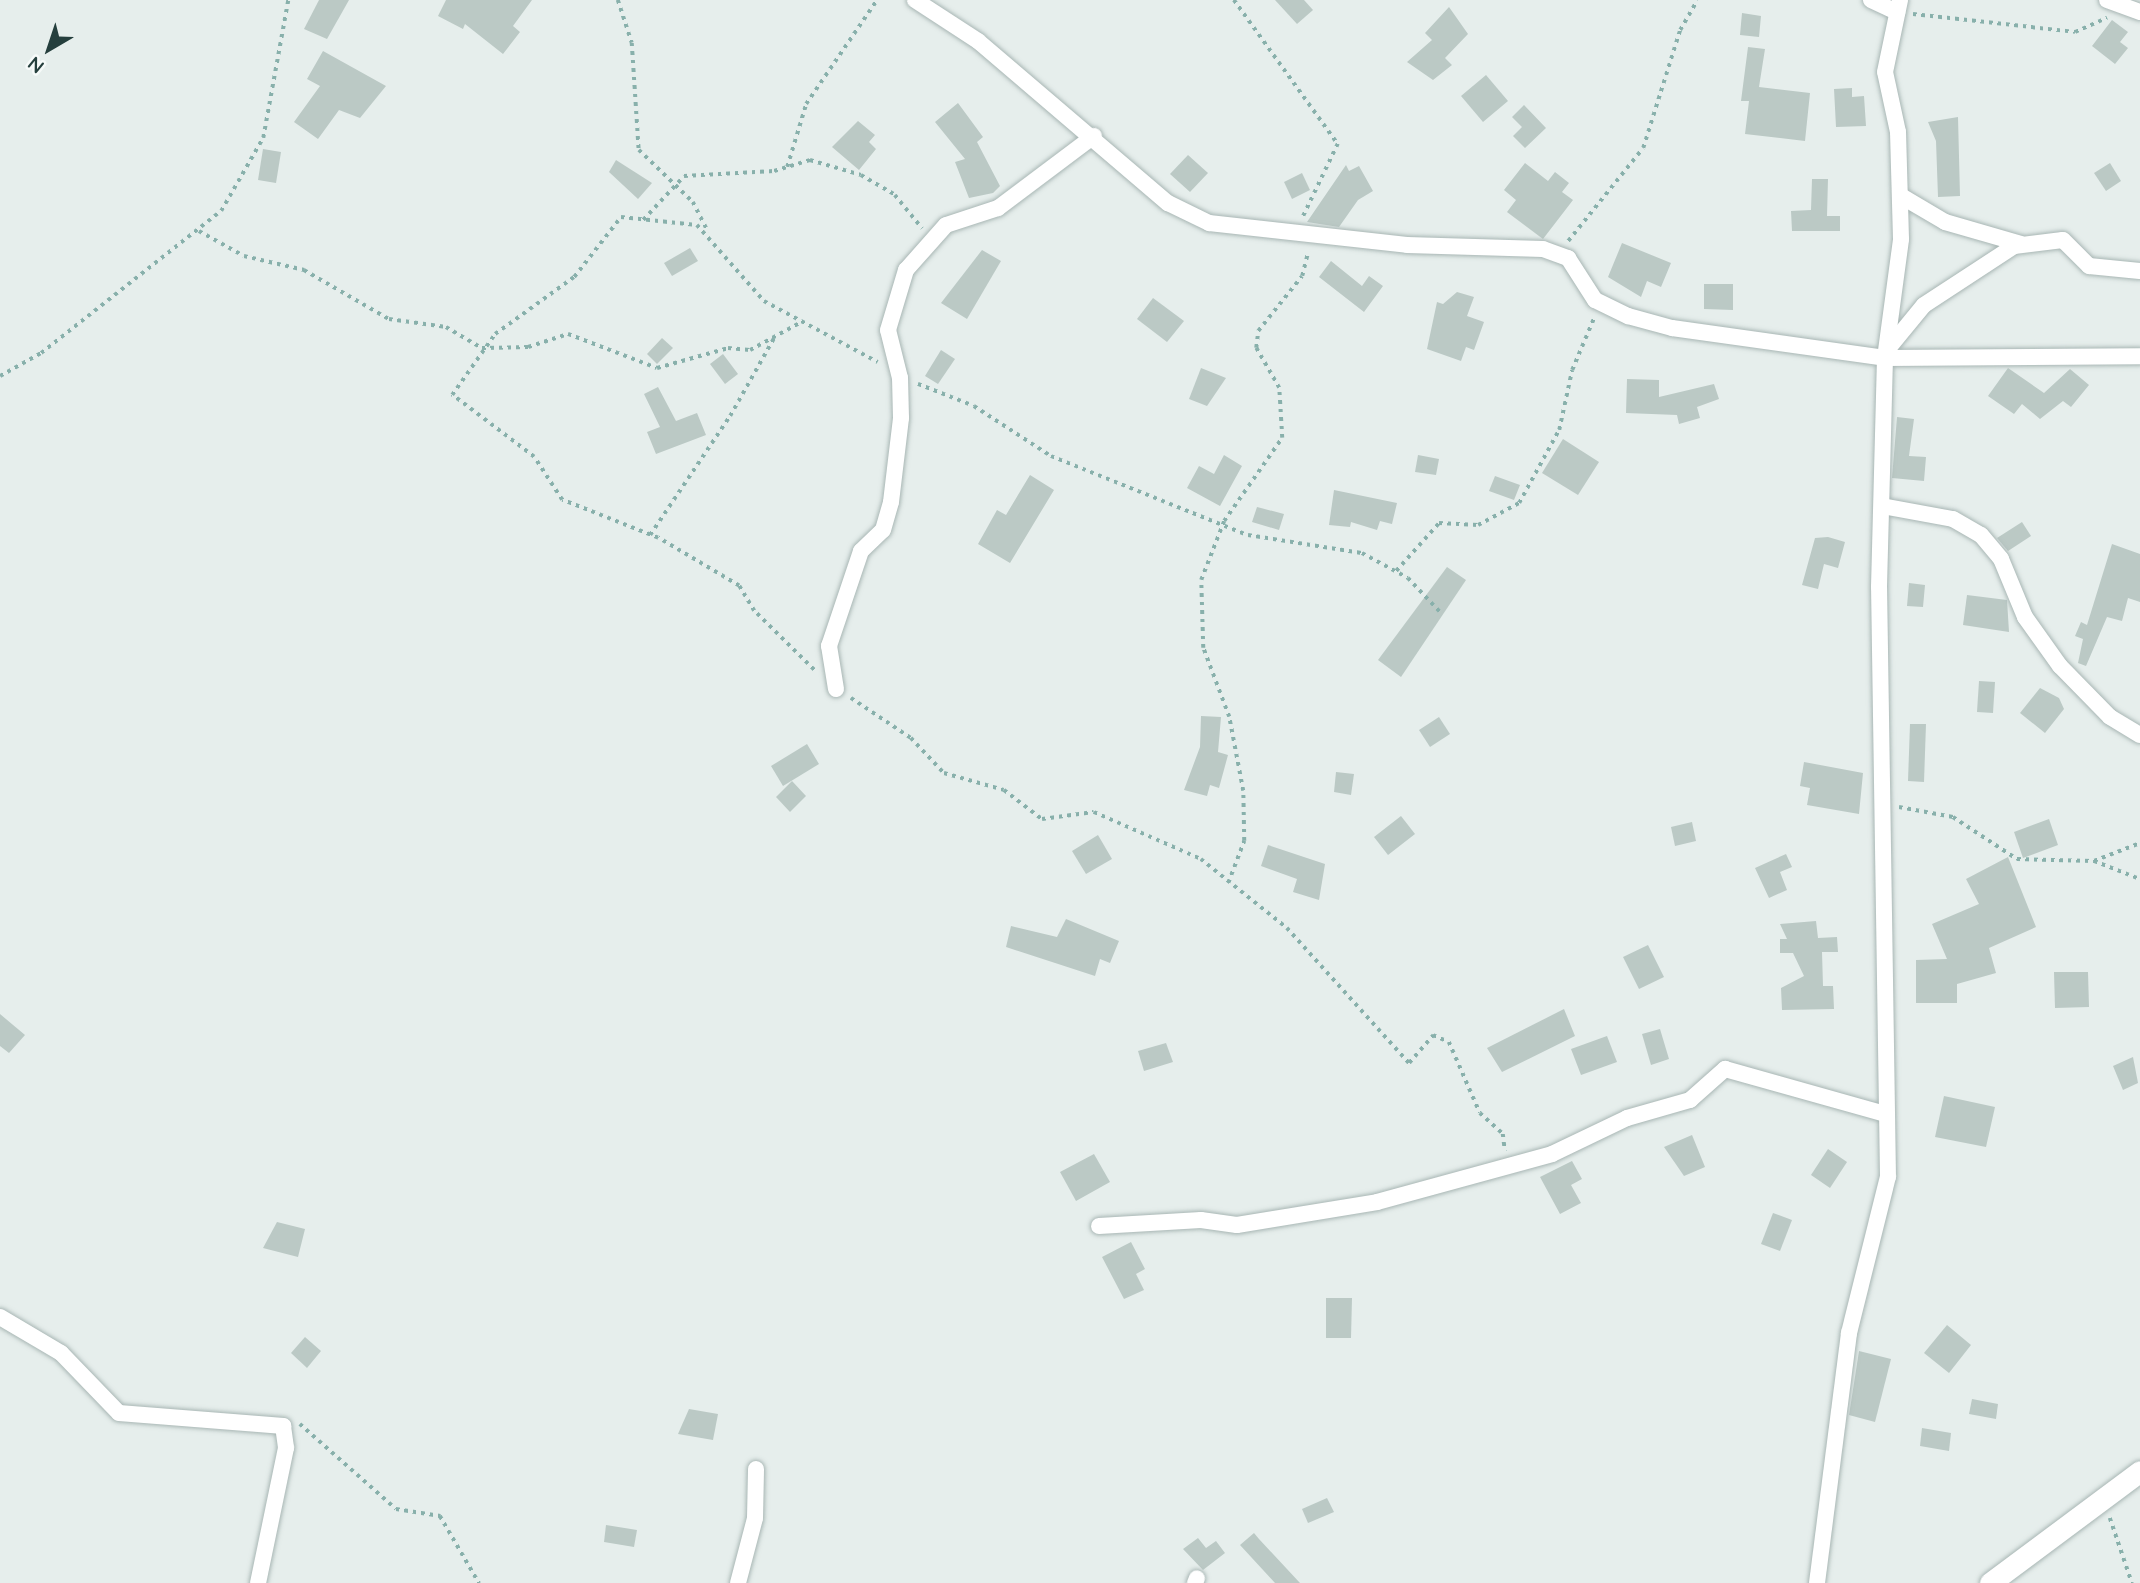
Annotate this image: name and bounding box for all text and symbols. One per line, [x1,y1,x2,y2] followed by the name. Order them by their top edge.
[14,14,84,84] north arrow
[23,52,49,79] text: N

